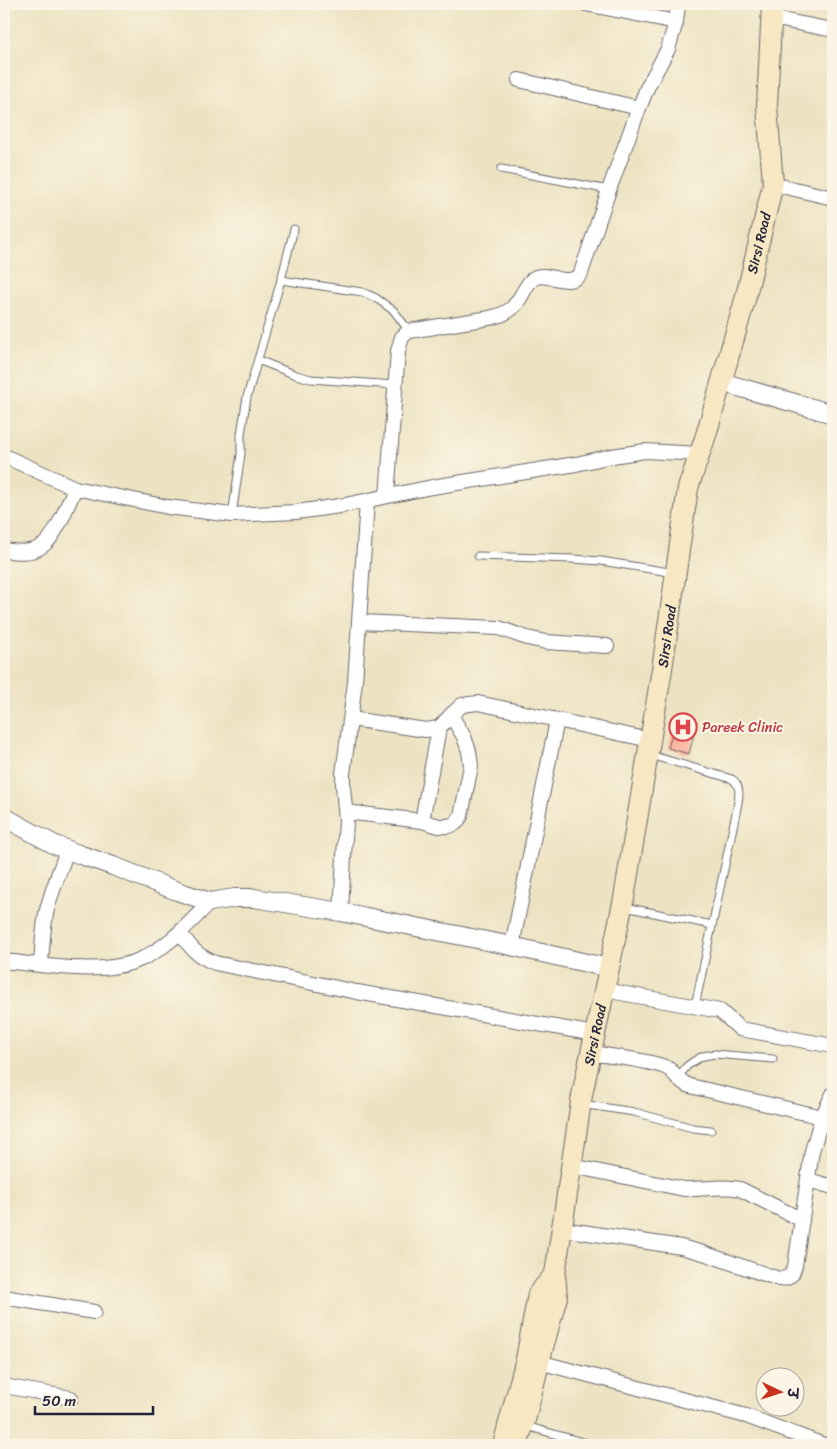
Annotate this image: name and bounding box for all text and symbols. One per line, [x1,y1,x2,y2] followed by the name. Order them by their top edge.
[740,208,779,276] street label: Sirsi Road
[650,602,684,669] street label: Sirsi Road
[668,712,698,742] hospital icon: Pareek Clinic
[702,715,783,740] place label: Pareek Clinic
[577,1000,614,1068] street label: Sirsi Road
[754,1366,804,1416] north arrow
[35,1384,152,1416] scale bar
[780,1385,805,1400] text: उ
[42,1388,77,1414] text: 50 m

